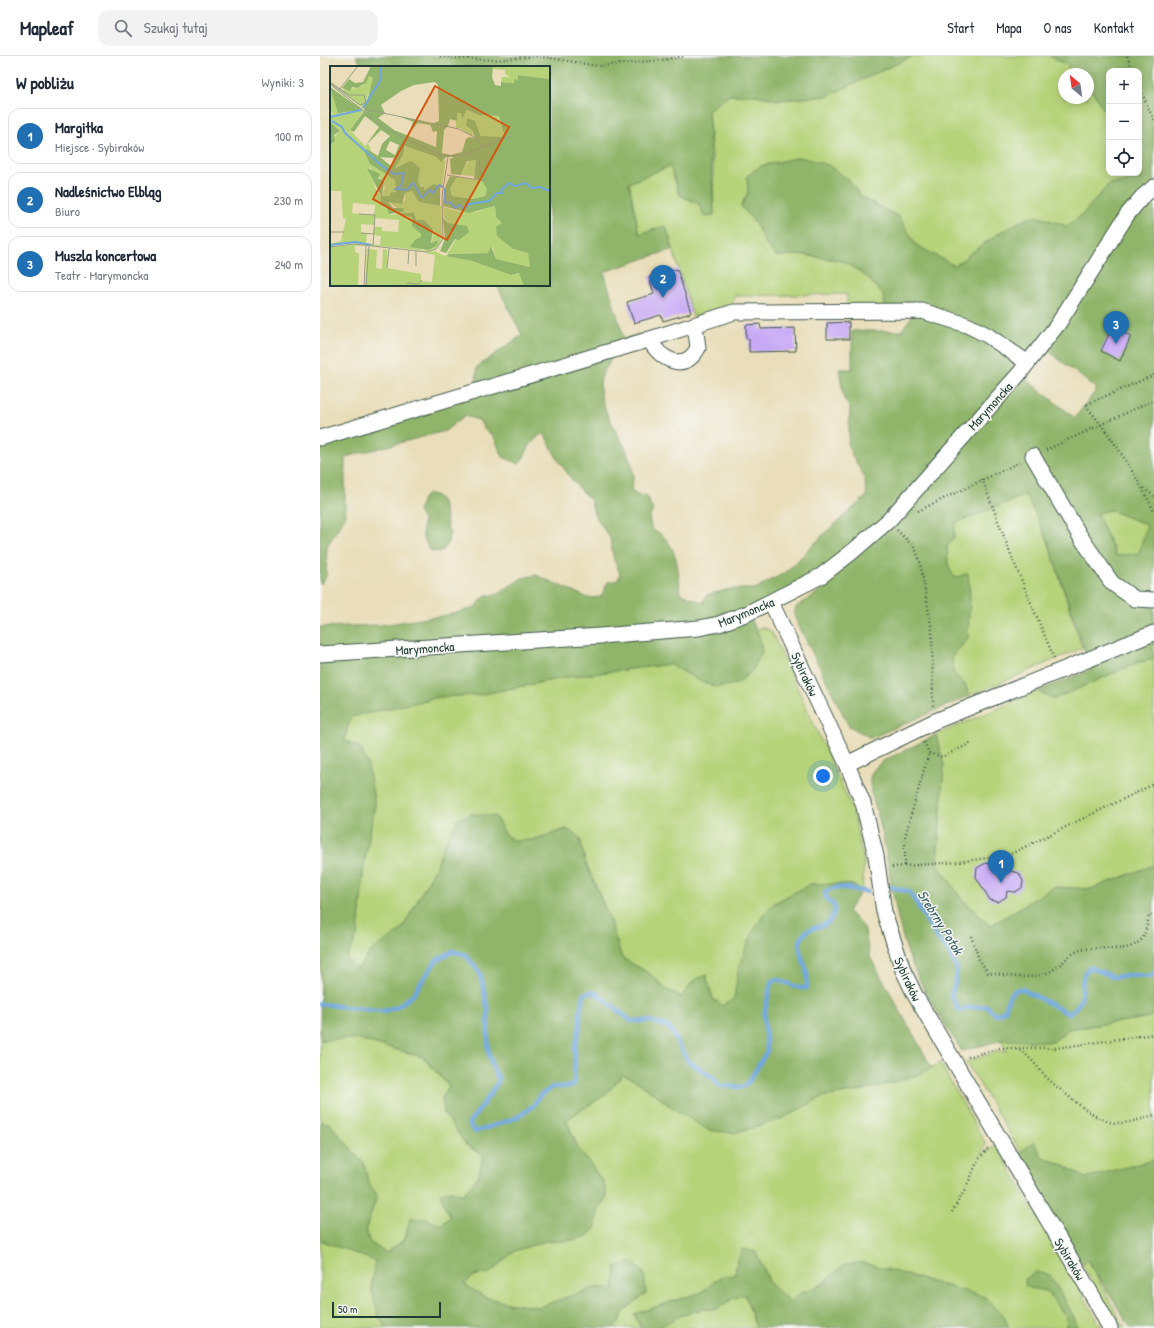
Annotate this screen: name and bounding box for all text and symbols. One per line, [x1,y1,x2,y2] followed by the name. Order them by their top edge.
[98,10,378,46] search box
[20,15,74,41] text: Mapleaf
[112,17,134,39] icon: search
[144,17,208,38] text: Szukaj tutaj
[947,18,974,37] text: Start
[996,18,1022,37] text: Mapa
[1044,18,1072,37] text: O nas
[1094,18,1134,37] text: Kontakt
[330,66,550,286] inset map
[1058,68,1094,104] north arrow
[1106,68,1142,176] map controls
[1106,68,1142,104] button: +
[16,71,74,94] text: W pobliżu
[262,73,304,91] text: Wyniki: 3
[1106,104,1142,140] button: −
[55,117,103,138] text: Margitka
[28,127,32,145] text: 1
[275,127,303,145] text: 100 m
[55,138,144,156] text: Miejsce · Sybiraków
[1106,140,1142,176] button: locate
[55,181,161,202] text: Nadleśnictwo Elbląg
[27,191,33,209] text: 2
[273,191,303,209] text: 230 m
[55,202,80,220] text: Biuro
[55,245,156,266] text: Muszla koncertowa
[27,255,33,273] text: 3
[274,255,303,273] text: 240 m
[650,265,676,298] pin: 2
[55,266,148,284] text: Teatr · Marymoncka
[1103,311,1129,344] pin: 3
[964,378,1016,434] street label: Marymoncka
[715,593,777,631] street label: Marymoncka
[395,637,455,659] street label: Marymoncka
[787,649,823,699] street label: Sybiraków
[813,766,833,786] your location
[988,850,1014,883] pin: 1
[913,886,969,959] water label: Srebrny Potok
[890,954,926,1004] street label: Sybiraków
[1050,1234,1090,1284] street label: Sybiraków
[332,1300,441,1319] scale bar
[338,1302,358,1316] text: 50 m

